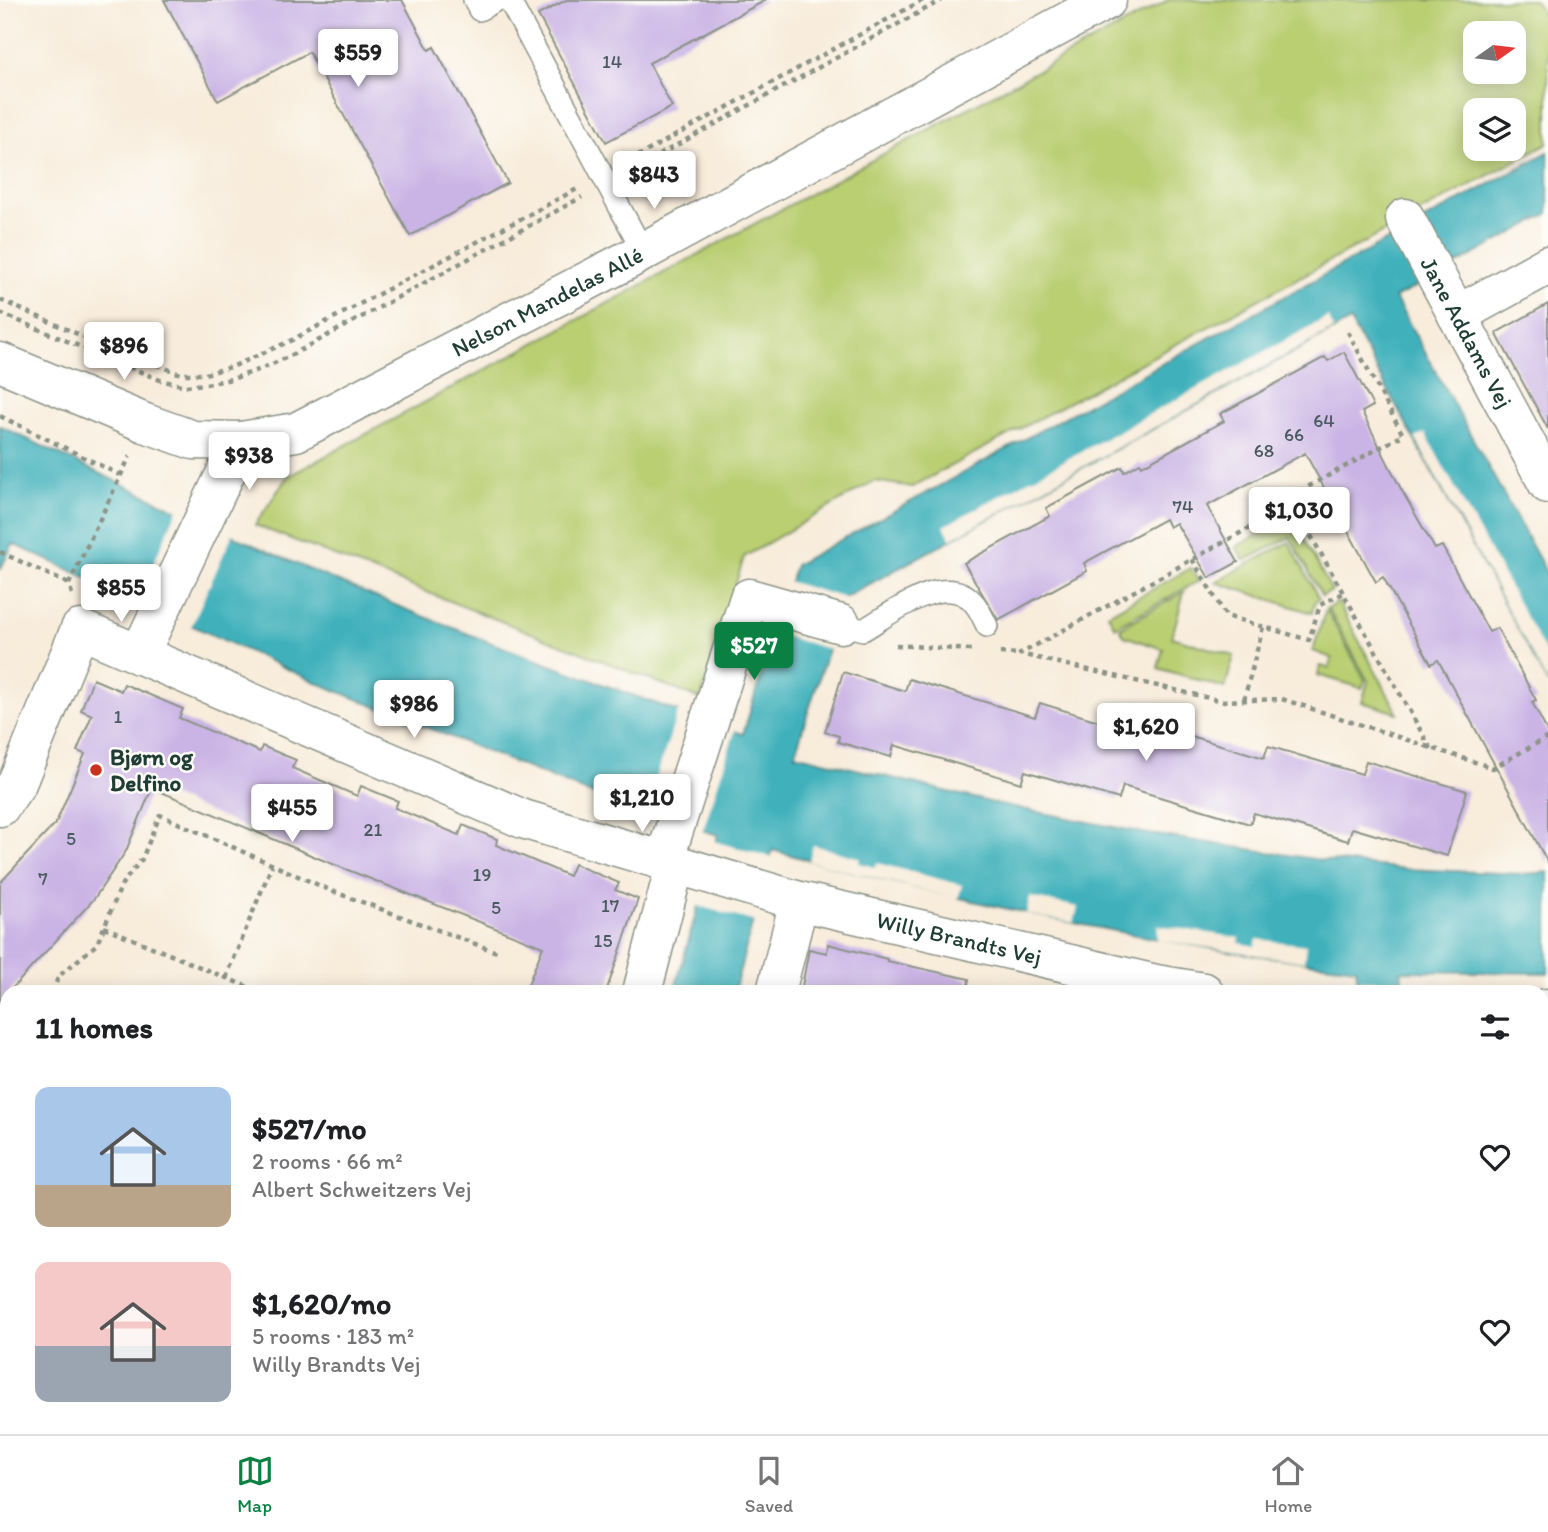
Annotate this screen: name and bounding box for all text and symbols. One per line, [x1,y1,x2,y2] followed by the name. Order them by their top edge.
[1463,21,1526,84] north arrow
[1463,21,1526,161] map controls
[317,29,399,89] pin: $559
[334,38,382,66] text: $559
[602,50,622,73] house number: 14
[1463,98,1526,161] button: layers
[613,152,695,211] pin: $843
[629,160,679,188] text: $843
[447,241,648,363] street label: Nelson Mandelas Allé
[1415,252,1519,413] street label: Jane Addams Vej
[83,322,165,382] pin: $896
[100,331,148,359] text: $896
[1313,409,1335,432] house number: 64
[1284,423,1304,446] house number: 66
[208,433,290,492] pin: $938
[1254,439,1274,462] house number: 68
[225,441,273,469] text: $938
[1242,488,1356,547] pin: $1,030
[1173,495,1193,518] house number: 74
[1265,496,1333,524] text: $1,030
[80,564,162,624] pin: $855
[97,573,145,601] text: $855
[713,622,795,682] pin: $527
[730,631,778,659] text: $527
[373,680,455,740] pin: $986
[390,689,438,717] text: $986
[1089,704,1203,763] pin: $1,620
[114,705,123,728] house number: 1
[1113,712,1179,740] text: $1,620
[110,743,194,797] place label: Bjørn og Delfino
[88,762,104,778] marker: Bjørn og Delfino
[585,774,699,834] pin: $1,210
[610,783,674,811] text: $1,210
[251,784,333,844] pin: $455
[267,793,317,821] text: $455
[364,818,383,841] house number: 21
[66,827,76,850] house number: 5
[473,863,491,886] house number: 19
[38,867,48,890] house number: 7
[601,894,619,917] house number: 17
[491,896,501,919] house number: 5
[874,905,1044,971] street label: Willy Brandts Vej
[594,929,612,952] house number: 15
[1476,1008,1514,1046] icon: filters
[35,1009,153,1046] text: 11 homes
[252,1110,367,1147] text: $527/mo
[91,1115,175,1199] icon: home
[1476,1138,1514,1176] icon: heart
[252,1147,403,1175] text: 2 rooms · 66 m²
[252,1175,471,1203] text: Albert Schweitzers Vej
[252,1285,391,1322] text: $1,620/mo
[91,1290,175,1374] icon: home
[1476,1313,1514,1351] icon: heart
[252,1322,414,1350] text: 5 rooms · 183 m²
[252,1350,420,1378] text: Willy Brandts Vej
[236,1452,274,1517] tab: Map
[745,1452,793,1517] tab: Saved
[1264,1452,1312,1517] tab: Home

